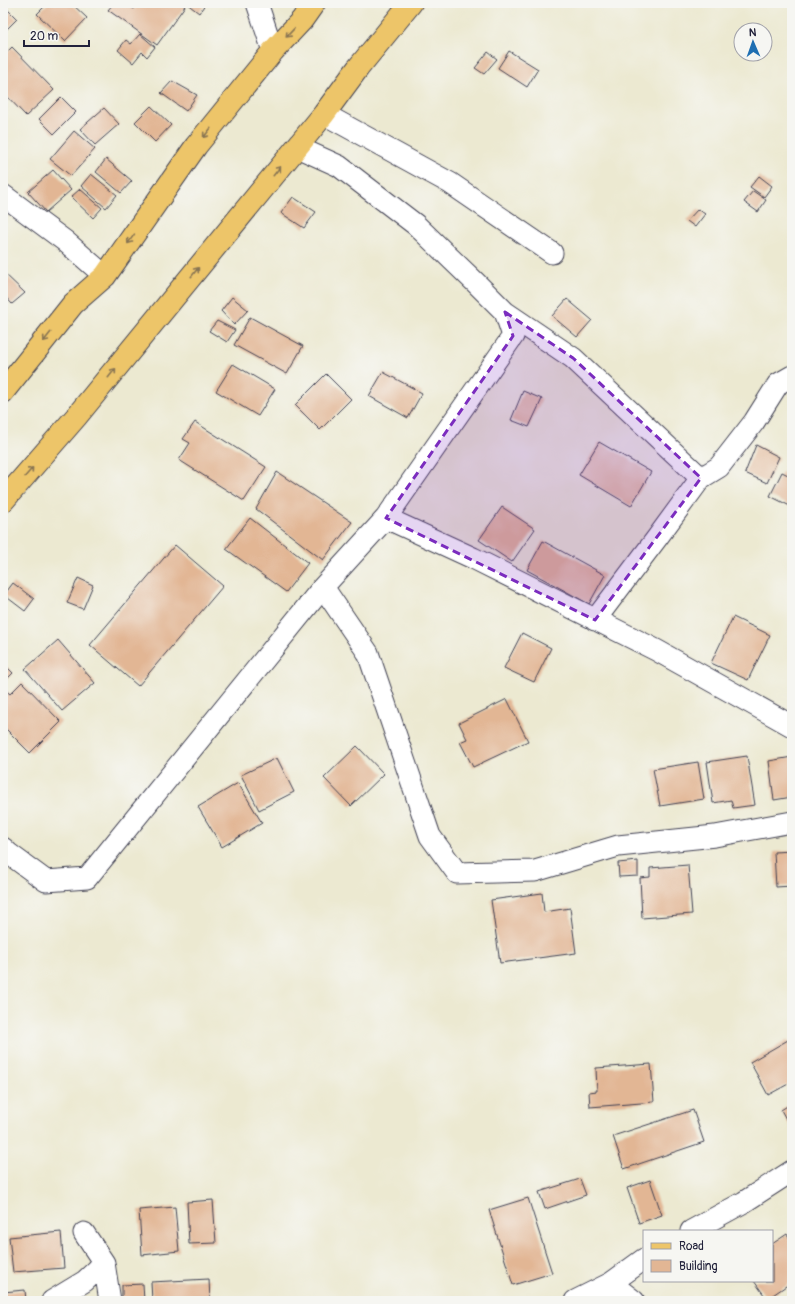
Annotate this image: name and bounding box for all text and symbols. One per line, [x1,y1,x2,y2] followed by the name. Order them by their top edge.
[24,22,89,48] scale bar
[733,22,773,62] north arrow
[749,26,757,39] text: N
[285,28,294,38] one-way arrow
[30,29,59,44] text: 20 m
[202,128,211,139] one-way arrow
[272,166,281,177] one-way arrow
[127,233,135,244] one-way arrow
[190,267,199,277] one-way arrow
[42,331,51,342] one-way arrow
[108,367,117,378] one-way arrow
[24,467,33,477] one-way arrow
[643,1230,773,1282] legend
[679,1239,704,1254] text: Road
[679,1259,718,1274] text: Building

